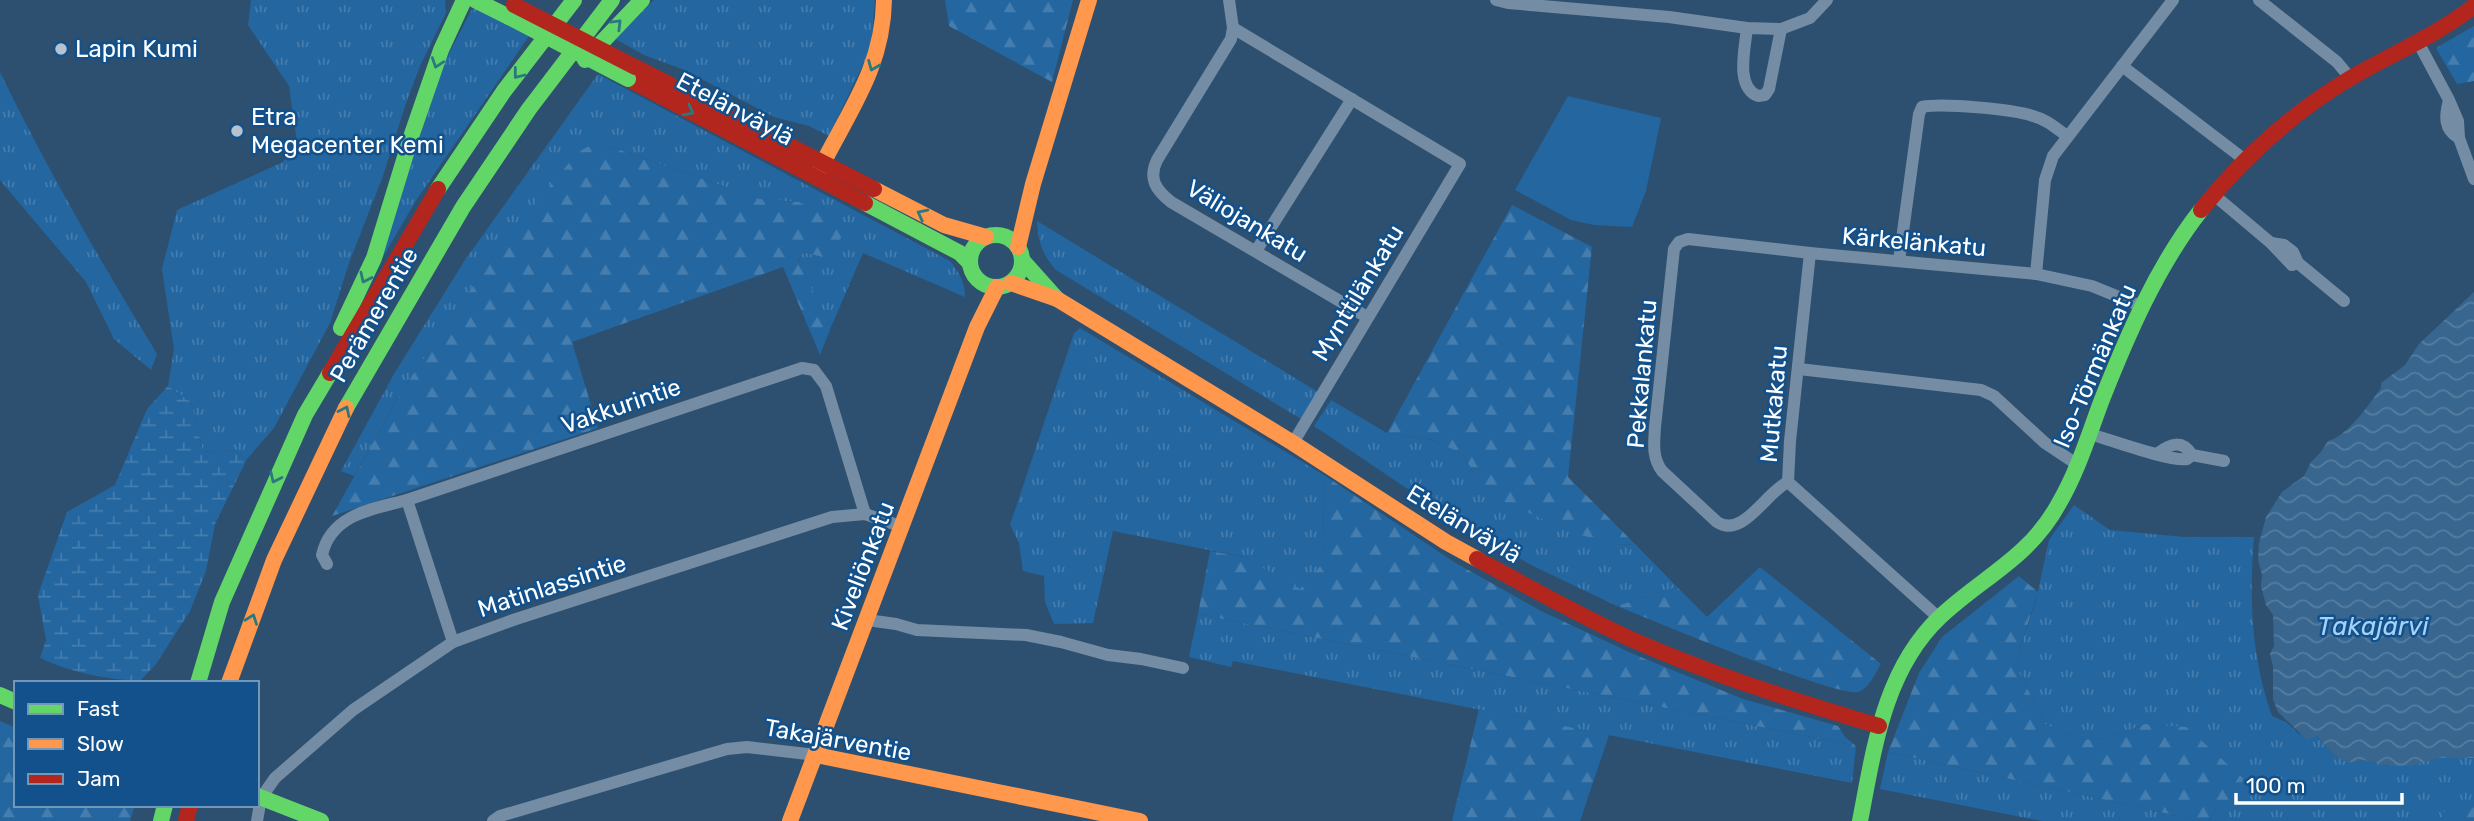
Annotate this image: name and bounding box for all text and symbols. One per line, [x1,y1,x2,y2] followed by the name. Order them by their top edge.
[609,20,622,33] one-way arrow
[75,35,198,63] place label: Lapin Kumi
[53,41,69,57] marker: Lapin Kumi
[431,56,445,68] one-way arrow
[867,60,881,72] one-way arrow
[513,66,526,78] one-way arrow
[672,66,798,152] street label: Etelänväylä
[251,103,444,159] place label: Etra Megacenter Kemi
[681,103,694,116] one-way arrow
[229,123,245,139] marker: Etra Megacenter Kemi
[1181,174,1313,268] street label: Väliojankatu
[917,208,929,222] one-way arrow
[1306,220,1410,366] street label: Mynttilänkatu
[1841,222,1987,262] street label: Kärkelänkatu
[324,243,424,387] street label: Perämerentie
[359,271,373,283] one-way arrow
[2048,280,2142,452] street label: Iso-Törmänkatu
[1622,298,1662,450] street label: Pekkalankatu
[1755,344,1793,464] street label: Mutkakatu
[557,372,685,440] street label: Vakkurintie
[337,406,351,418] one-way arrow
[269,471,283,483] one-way arrow
[1402,479,1526,569] street label: Etelänväylä
[826,498,900,634] street label: Kiveliönkatu
[474,549,630,623] street label: Matinlassintie
[2317,611,2429,642] water label: Takajärvi
[244,613,258,625] one-way arrow
[14,681,259,807] legend
[77,696,119,721] text: Fast
[763,713,913,767] street label: Takajärventie
[77,731,124,756] text: Slow
[2236,762,2402,806] scale bar
[77,766,121,791] text: Jam
[2246,773,2305,798] text: 100 m

